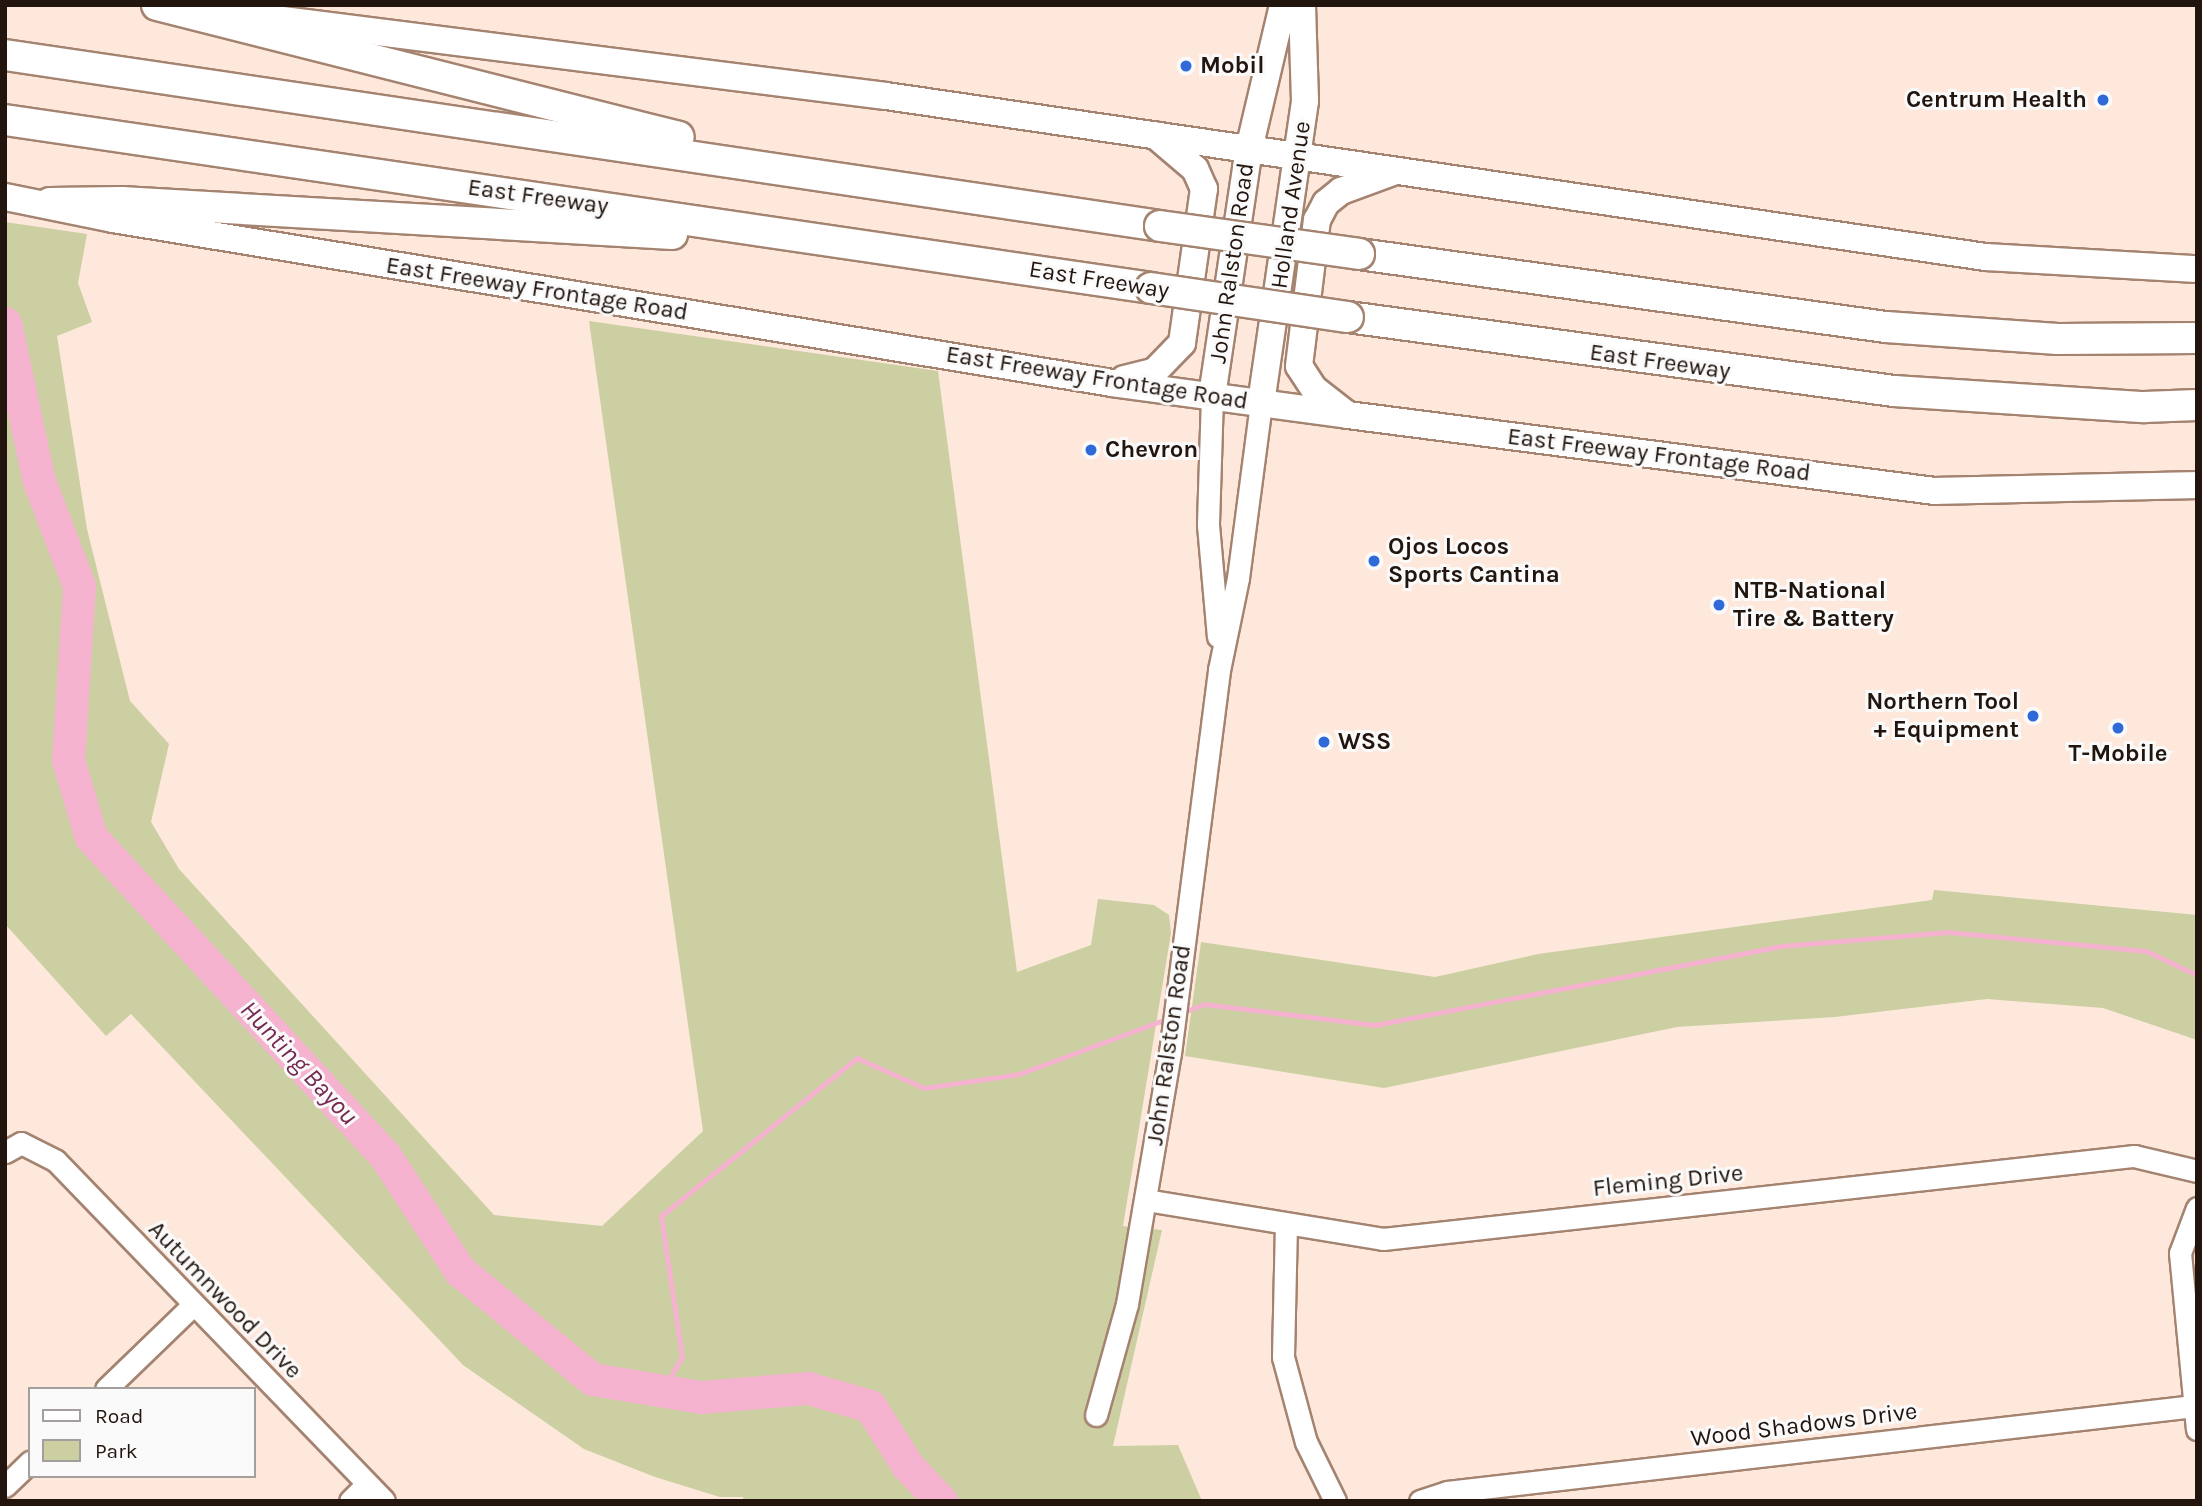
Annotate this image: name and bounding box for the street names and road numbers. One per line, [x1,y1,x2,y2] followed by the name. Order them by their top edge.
[1265,119,1317,291] street label: Holland Avenue
[1204,161,1260,365] street label: John Ralston Road
[466,173,610,221] street label: East Freeway
[384,251,690,327] street label: East Freeway Frontage Road
[1027,255,1171,305] street label: East Freeway
[1588,338,1732,386] street label: East Freeway
[944,340,1250,416] street label: East Freeway Frontage Road
[1506,422,1812,488] street label: East Freeway Frontage Road
[1141,943,1197,1147] street label: John Ralston Road
[1591,1159,1745,1203] street label: Fleming Drive
[142,1215,308,1385] street label: Autumnwood Drive
[1689,1397,1919,1453] street label: Wood Shadows Drive

